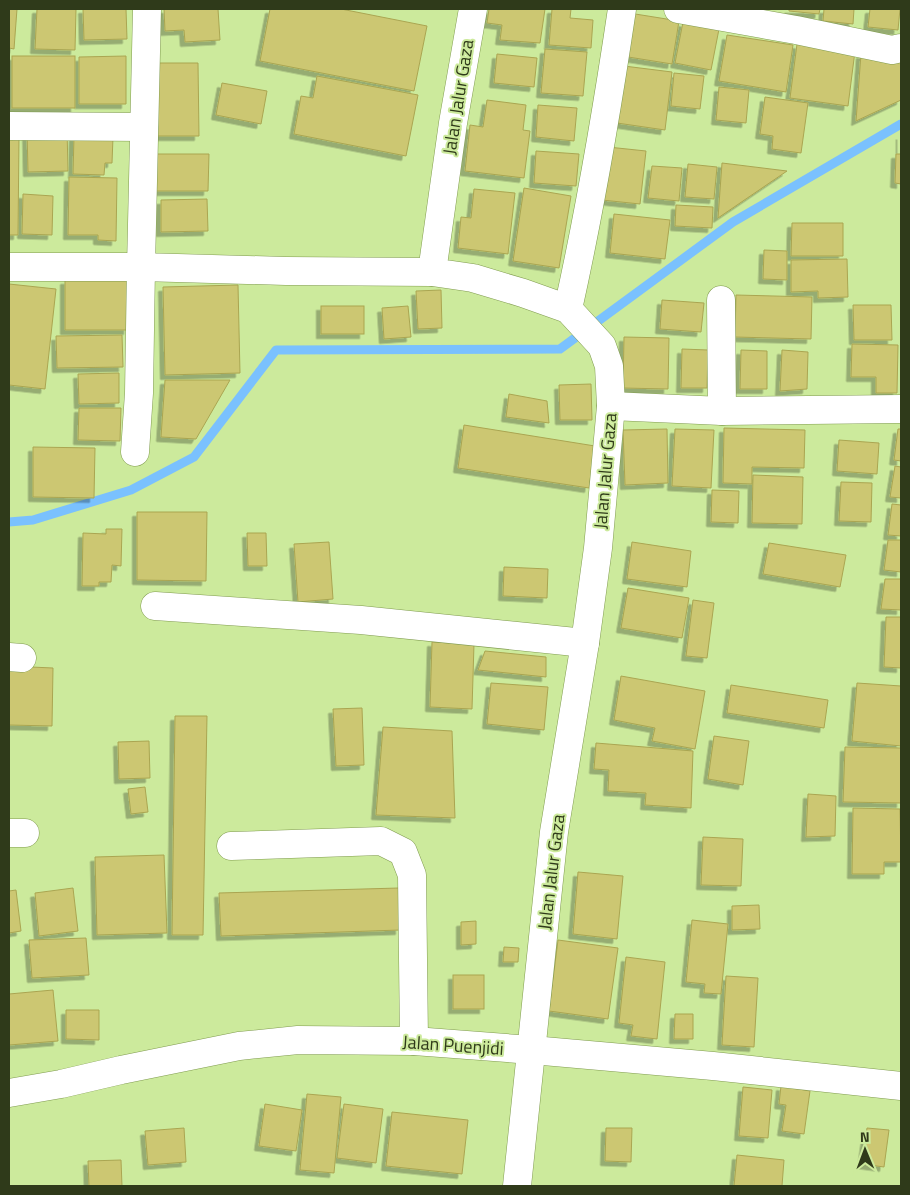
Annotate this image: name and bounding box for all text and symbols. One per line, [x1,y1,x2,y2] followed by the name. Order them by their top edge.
[436,37,480,157] street label: Jalan Jalur Gaza
[586,412,624,530] street label: Jalan Jalur Gaza
[531,813,571,931] street label: Jalan Jalur Gaza
[402,1028,504,1062] street label: Jalan Puenjidi
[840,1125,890,1175] north arrow
[860,1126,870,1147] text: N

